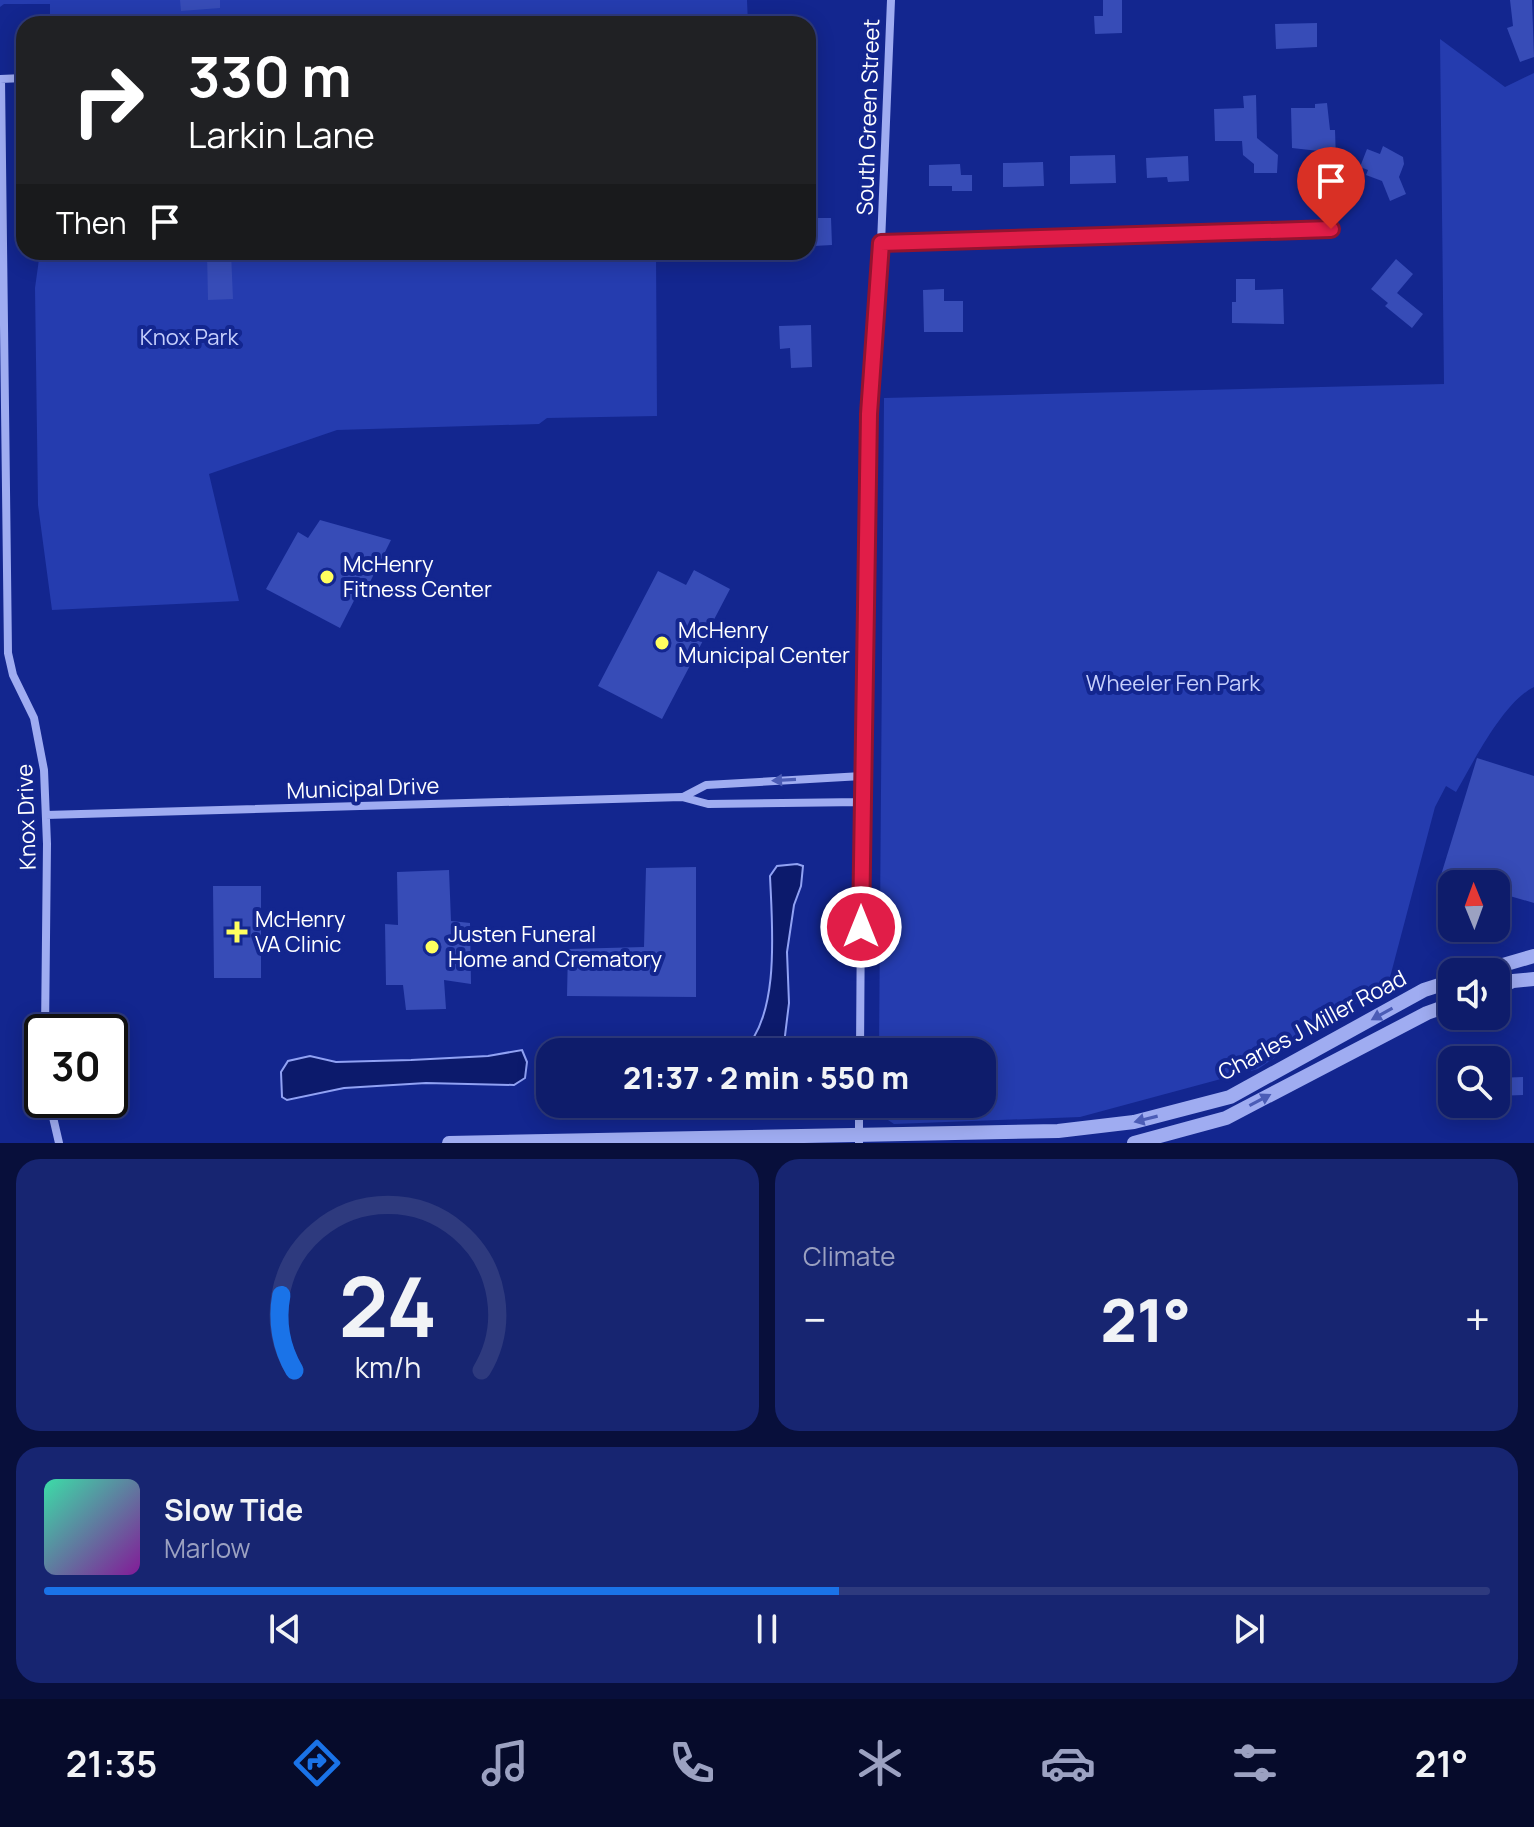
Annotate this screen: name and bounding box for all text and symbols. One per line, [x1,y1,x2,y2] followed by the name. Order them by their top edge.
[850,18,886,216] street label: South Green Street
[188,37,352,114] text: 330 m
[56,48,160,152] icon: right
[188,110,375,159] text: Larkin Lane
[1297,147,1365,229] pin
[1309,159,1353,203] icon: arrive
[143,200,187,244] icon: arrive
[56,202,127,243] text: Then
[140,322,239,352] park label: Knox Park
[343,549,492,604] place label: McHenry Fitness Center
[318,568,336,586] marker: McHenry Fitness Center
[678,615,850,670] place label: McHenry Municipal Center
[653,634,671,652] marker: McHenry Municipal Center
[1086,668,1261,698] park label: Wheeler Fen Park
[9,763,43,871] street label: Knox Drive
[286,770,440,806] street label: Municipal Drive
[771,773,796,786] one-way arrow
[1438,870,1510,942] north arrow
[1438,870,1510,1118] map controls
[819,885,903,969] position arrow
[255,904,346,959] place label: McHenry VA Clinic
[448,919,663,974] place label: Justen Funeral Home and Crematory
[226,921,248,943] marker: McHenry VA Clinic
[423,938,441,956] marker: Justen Funeral Home and Crematory
[1438,958,1510,1030] button: sound
[1213,963,1411,1087] street label: Charles J Miller Road
[1370,1007,1393,1020] one-way arrow
[24,1014,128,1118] speed limit sign: 30
[1438,1046,1510,1118] button: search
[623,1057,909,1098] text: 21:37 · 2 min · 550 m
[1249,1094,1272,1107] one-way arrow
[1133,1114,1158,1126] one-way arrow
[803,1238,895,1274] text: Climate
[338,1248,437,1362] text: 24
[1100,1278,1191,1360] text: 21°
[803,1289,827,1349] text: −
[1465,1289,1490,1349] text: +
[354,1348,421,1387] text: km/h
[164,1489,303,1530] text: Slow Tide
[164,1530,251,1566] text: Marlow
[263,1607,307,1651] icon: previous
[745,1607,789,1651] icon: pause
[1227,1607,1271,1651] icon: next
[289,1735,345,1791] icon: directions
[477,1735,533,1791] icon: music
[664,1735,720,1791] icon: phone
[852,1735,908,1791] icon: climate
[1040,1735,1096,1791] icon: car
[1227,1735,1283,1791] icon: filters
[66,1739,157,1788] text: 21:35
[1415,1739,1468,1788] text: 21°

